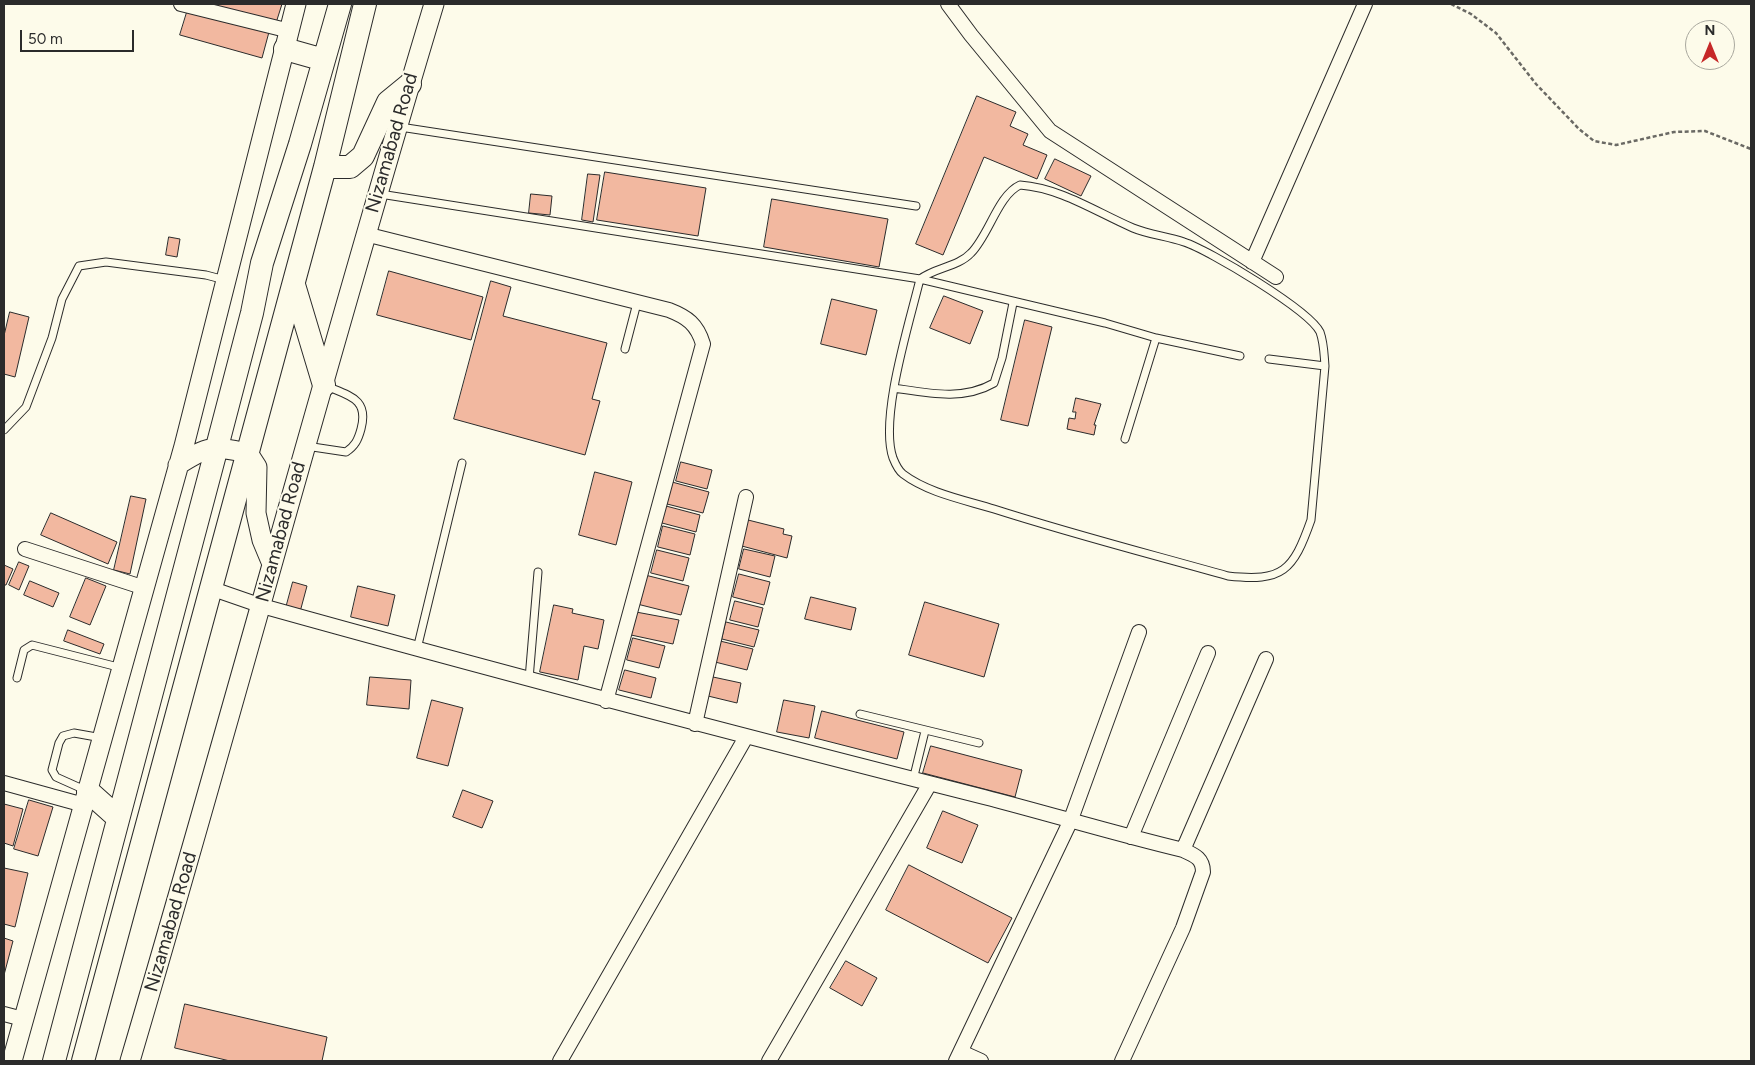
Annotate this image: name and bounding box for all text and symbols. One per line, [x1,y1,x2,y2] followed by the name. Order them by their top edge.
[22,20,136,52] scale bar
[1685,20,1735,70] north arrow
[1705,22,1715,39] text: N
[28,30,63,48] text: 50 m
[361,70,423,216] street label: Nizamabad Road
[251,459,311,605] street label: Nizamabad Road
[140,849,202,995] street label: Nizamabad Road

